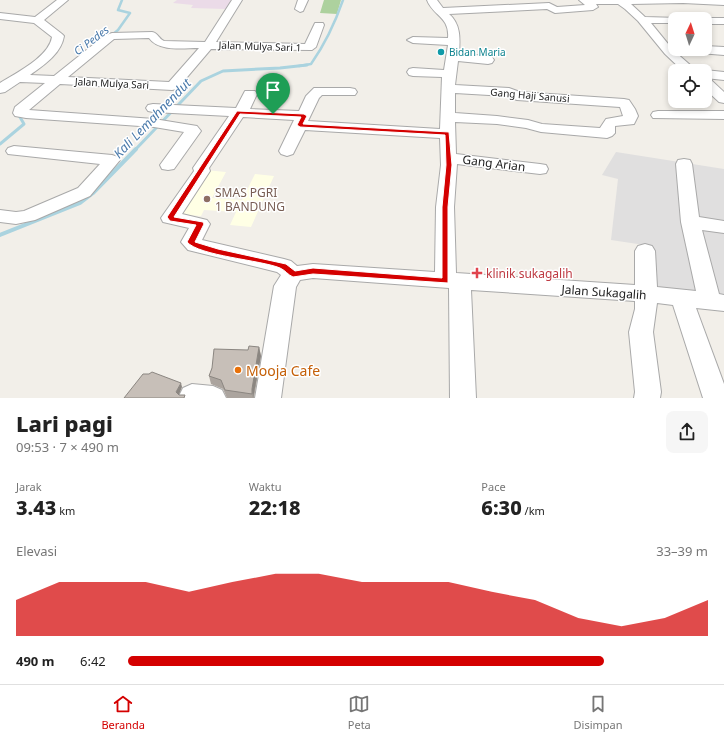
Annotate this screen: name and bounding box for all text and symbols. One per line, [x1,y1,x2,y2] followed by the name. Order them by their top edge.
[668,12,712,56] north arrow
[668,12,712,108] map controls
[70,22,112,58] water label: Ci Pedes
[217,38,302,54] street label: Jalan Mulya Sari 1
[449,45,506,59] place label: Bidan Maria
[436,47,446,57] marker: Bidan Maria
[668,64,712,108] button: locate
[256,73,290,114] pin
[74,74,149,92] street label: Jalan Mulya Sari
[109,74,195,162] water label: Kali Lemahnendut
[262,79,284,101] icon: arrive
[490,85,570,105] street label: Gang Haji Sanusi
[462,151,526,175] street label: Gang Arian
[215,184,285,215] place label: SMAS PGRI 1 BANDUNG
[202,194,212,204] marker: SMAS PGRI 1 BANDUNG
[486,265,573,282] place label: klinik sukagalih
[471,267,483,279] marker: klinik sukagalih
[560,280,647,303] street label: Jalan Sukagalih
[246,361,320,380] place label: Mooja Cafe
[233,365,243,375] marker: Mooja Cafe
[16,408,113,438] text: Lari pagi
[666,411,708,453] button: share
[16,438,119,456] text: 09:53 · 7 × 490 m
[16,479,42,494] text: Jarak
[249,479,281,494] text: Waktu
[481,479,506,494] text: Pace
[16,494,56,521] text: 3.43
[249,494,301,521] text: 22:18
[481,494,522,521] text: 6:30
[56,503,75,518] text: km
[522,503,545,518] text: /km
[16,542,57,560] text: Elevasi
[656,542,708,560] text: 33–39 m
[16,652,54,670] text: 490 m
[80,652,106,670] text: 6:42
[101,693,145,732] tab: Beranda
[348,693,371,732] tab: Peta
[574,693,623,732] tab: Disimpan

